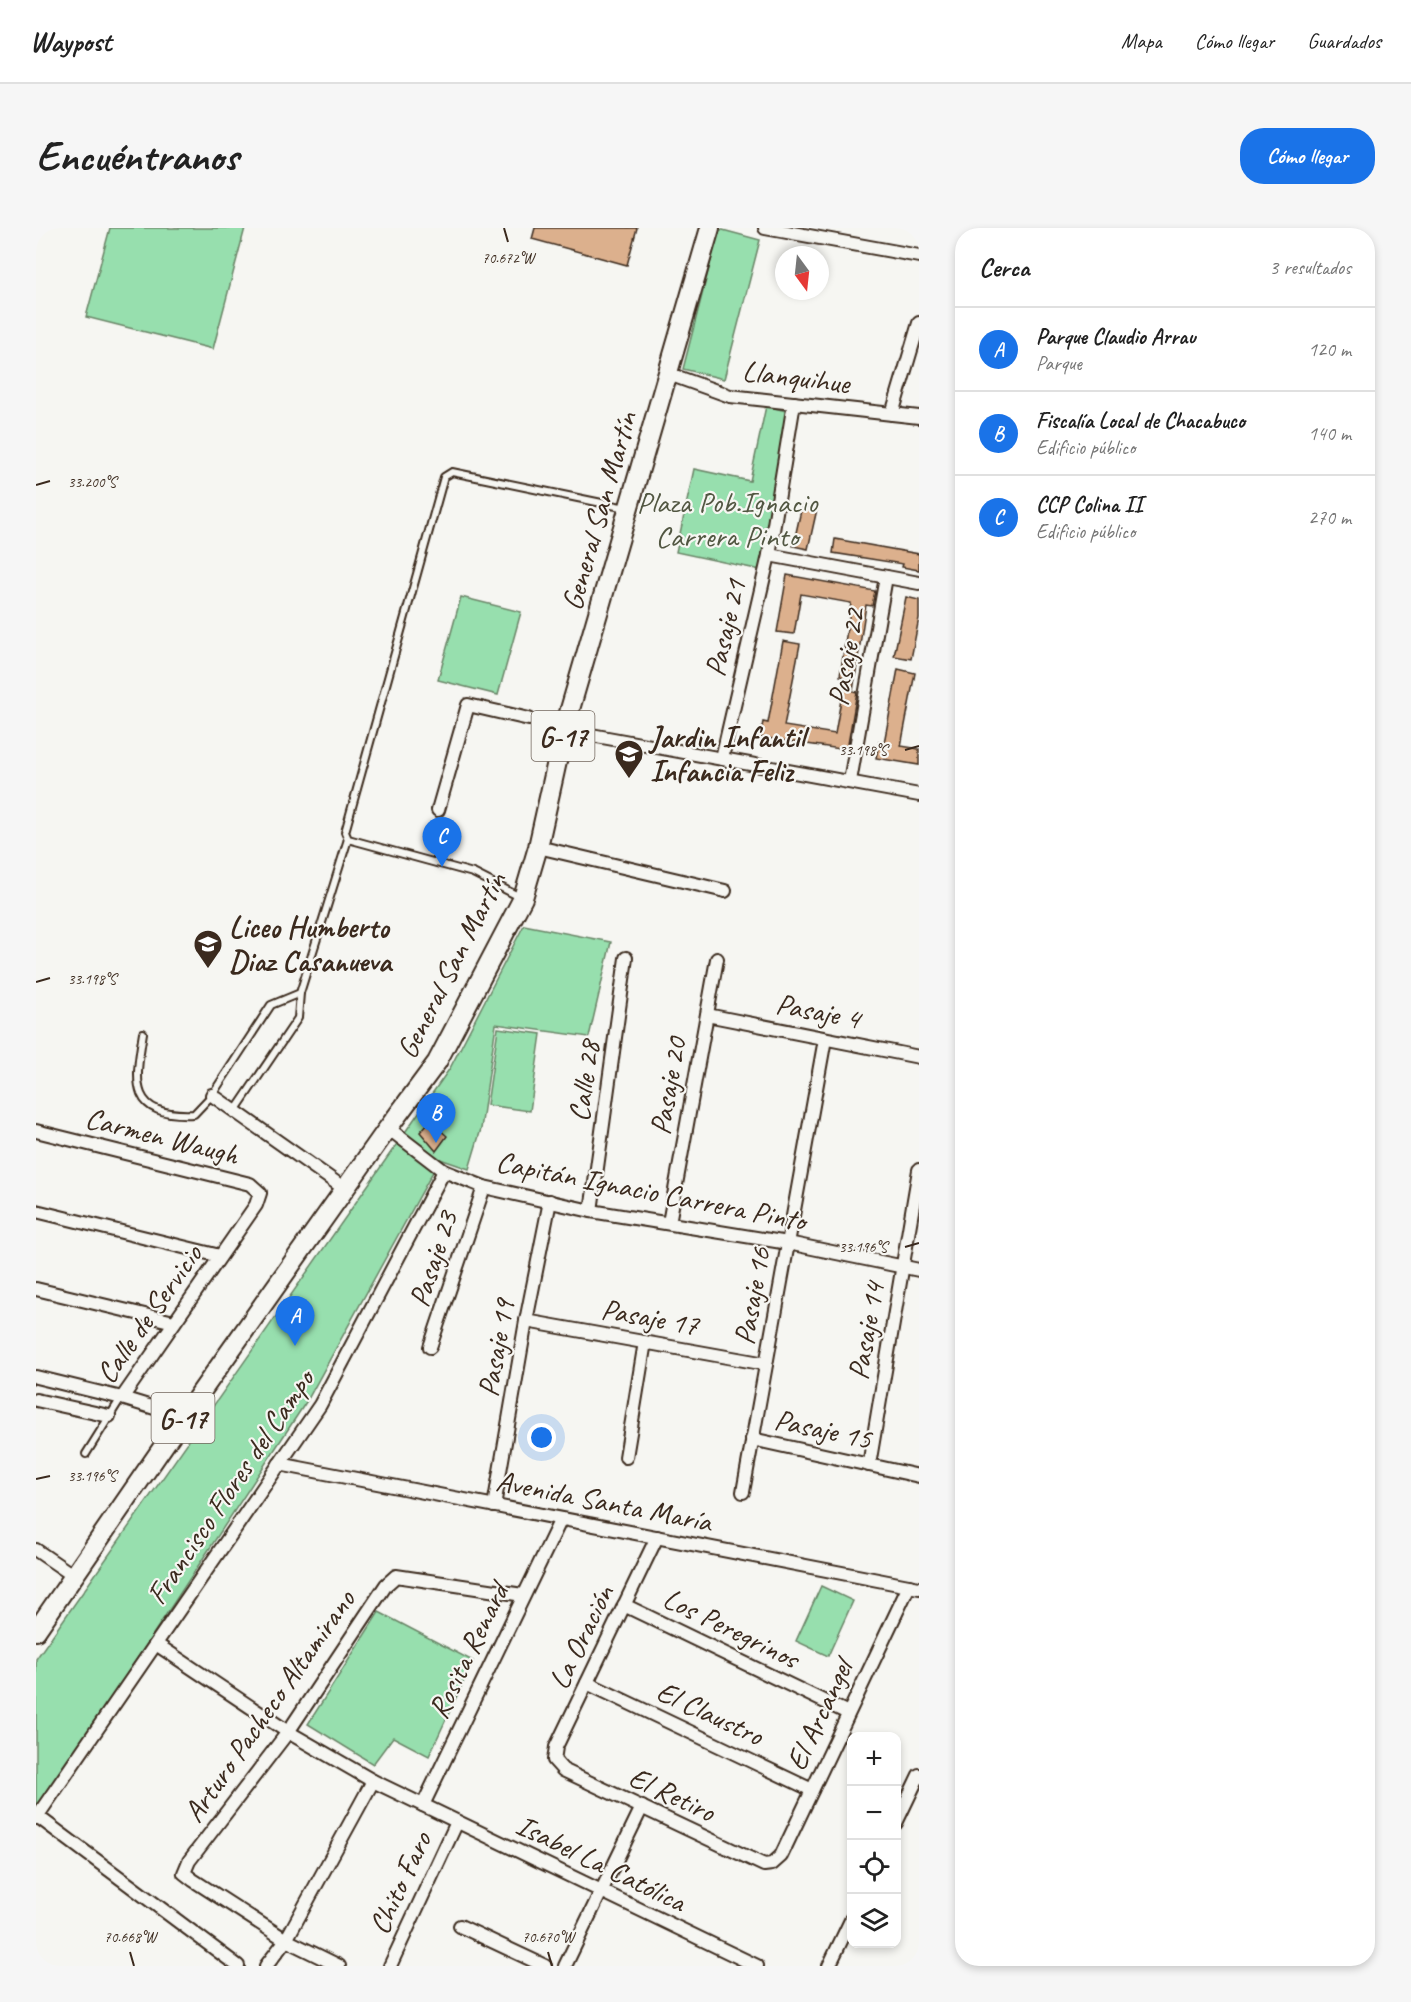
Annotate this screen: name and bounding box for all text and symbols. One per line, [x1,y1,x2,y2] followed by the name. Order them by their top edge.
[30,24,111,59] text: Waypost
[1121,28,1162,54] text: Mapa
[1195,28,1274,54] text: Cómo llegar
[1307,28,1381,54] text: Guardados
[1240,128,1375,184] button: Cómo llegar
[36,130,238,183] text: Encuéntranos
[775,246,829,300] north arrow
[482,249,537,268] text: 70.672°W
[979,251,1029,284] text: Cerca
[1269,255,1351,280] text: 3 resultados
[1036,323,1195,351] text: Parque Claudio Arrau
[993,337,1004,362] text: A
[1308,337,1351,362] text: 120 m
[1036,351,1082,376] text: Parque
[740,352,854,403] street label: Llanquihue
[553,406,646,615] street label: General San Martín
[1036,407,1245,435] text: Fiscalía Local de Chacabuco
[993,421,1004,446] text: B
[1308,421,1351,446] text: 140 m
[1036,435,1135,460] text: Edificio público
[68,473,119,492] text: 33.200°S
[637,483,819,555] park label: Plaza Pob.Ignacio Carrera Pinto
[1036,491,1143,519] text: CCP Colina II
[994,505,1003,530] text: C
[1308,505,1351,530] text: 270 m
[1036,519,1135,544] text: Edificio público
[695,574,755,680] street label: Pasaje 21
[819,603,874,709] street label: Pasaje 22
[532,711,594,761] road number: G-17
[648,718,810,790] place label: Jardin Infantil Infancia Feliz
[613,738,645,780] school or university icon: Jardin Infantil Infancia Feliz
[839,741,890,760] text: 33.198°S
[422,818,462,867] pin: C
[388,864,515,1065] street label: General San Martín
[229,908,394,980] place label: Liceo Humberto Diaz Casanueva
[192,928,224,970] school or university icon: Liceo Humberto Diaz Casanueva
[68,970,119,989] text: 33.198°S
[773,984,866,1038] street label: Pasaje 4
[641,1032,696,1138] street label: Pasaje 20
[560,1036,609,1124] street label: Calle 28
[416,1094,456,1143] pin: B
[82,1099,244,1174] street label: Carmen Waugh
[493,1142,812,1240] street label: Capitán Ignacio Carrera Pinto
[400,1204,467,1312] street label: Pasaje 23
[87,1236,211,1391] street label: Calle de Servicio
[839,1238,890,1257] text: 33.196°S
[725,1243,779,1348] street label: Pasaje 16
[839,1277,894,1383] street label: Pasaje 14
[598,1290,703,1344] street label: Pasaje 17
[469,1294,524,1400] street label: Pasaje 19
[276,1296,314,1346] pin: A
[137,1360,324,1612] street label: Francisco Flores del Campo
[152,1393,214,1443] road number: G-17
[771,1400,876,1458] street label: Pasaje 15
[527,1423,556,1452] your location
[493,1461,717,1541] street label: Avenida Santa María
[68,1467,119,1486] text: 33.196°S
[419,1574,519,1725] street label: Rosita Renard
[540,1577,623,1695] street label: La Oración
[657,1579,808,1678] street label: Los Peregrinos
[175,1581,364,1830] street label: Arturo Pacheco Altamirano
[777,1649,863,1776] street label: El Arcangel
[651,1672,771,1755] street label: El Claustro
[847,1732,901,1948] map controls
[847,1732,901,1786] button: +
[623,1758,722,1831] street label: El Retiro
[847,1786,901,1840] button: −
[510,1806,694,1921] street label: Isabel La Católica
[360,1825,441,1940] street label: Chito Faro
[847,1840,901,1894] button: locate
[847,1894,901,1948] button: layers
[104,1928,159,1947] text: 70.668°W
[522,1928,577,1947] text: 70.670°W

